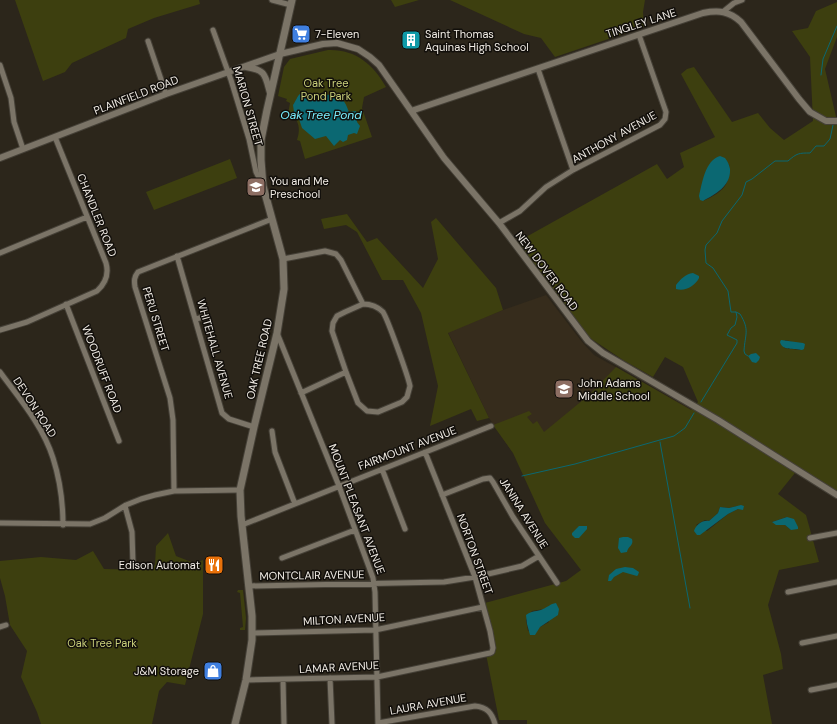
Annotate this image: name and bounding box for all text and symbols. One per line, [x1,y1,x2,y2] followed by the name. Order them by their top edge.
[604,5,678,41] street label: TINGLEY LANE
[290,23,312,45] supermarket icon: 7-Eleven
[315,27,359,41] place label: 7-Eleven
[425,27,529,54] place label: Saint Thomas Aquinas High School
[400,29,422,51] building icon: Saint Thomas Aquinas High School
[230,65,266,147] street label: MARION STREET
[91,72,181,118] street label: PLAINFIELD ROAD
[301,76,352,103] park label: Oak Tree Pond Park
[280,107,362,123] water label: Oak Tree Pond
[569,108,659,166] street label: ANTHONY AVENUE
[74,171,120,259] street label: CHANDLER ROAD
[270,174,329,201] place label: You and Me Preschool
[245,176,267,198] school or university icon: You and Me Preschool
[513,229,582,314] street label: NEW DOVER ROAD
[140,285,172,353] street label: PERU STREET
[194,297,236,401] street label: WHITEHALL AVENUE
[243,317,275,401] street label: OAK TREE ROAD
[79,323,125,415] street label: WOODRUFF ROAD
[10,374,60,440] street label: DEVON ROAD
[578,376,650,403] place label: John Adams Middle School
[553,378,575,400] school or university icon: John Adams Middle School
[356,423,458,473] street label: FAIRMOUNT AVENUE
[326,442,388,576] street label: MOUNT PLEASANT AVENUE
[497,475,551,551] street label: JANINA AVENUE
[454,512,496,596] street label: NORTON STREET
[203,554,225,576] restaurant icon: Edison Automat
[119,558,200,572] place label: Edison Automat
[259,567,365,583] street label: MONTCLAIR AVENUE
[303,610,385,628] street label: MILTON AVENUE
[67,636,137,650] park label: Oak Tree Park
[299,658,379,676] street label: LAMAR AVENUE
[202,660,224,682] shop icon: J&M Storage
[134,664,199,678] place label: J&M Storage
[389,690,467,718] street label: LAURA AVENUE

